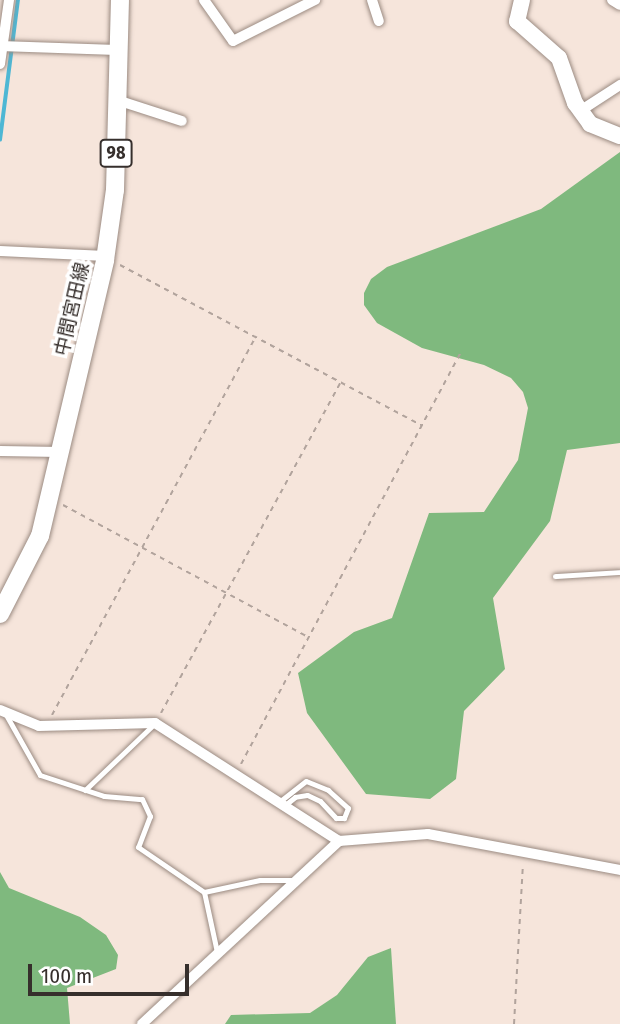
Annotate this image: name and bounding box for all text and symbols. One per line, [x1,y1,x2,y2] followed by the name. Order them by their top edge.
[99,138,134,168] road number: 98
[50,260,94,358] street label: 中間宮田線
[32,950,192,994] scale bar
[41,963,92,989] text: 100 m

